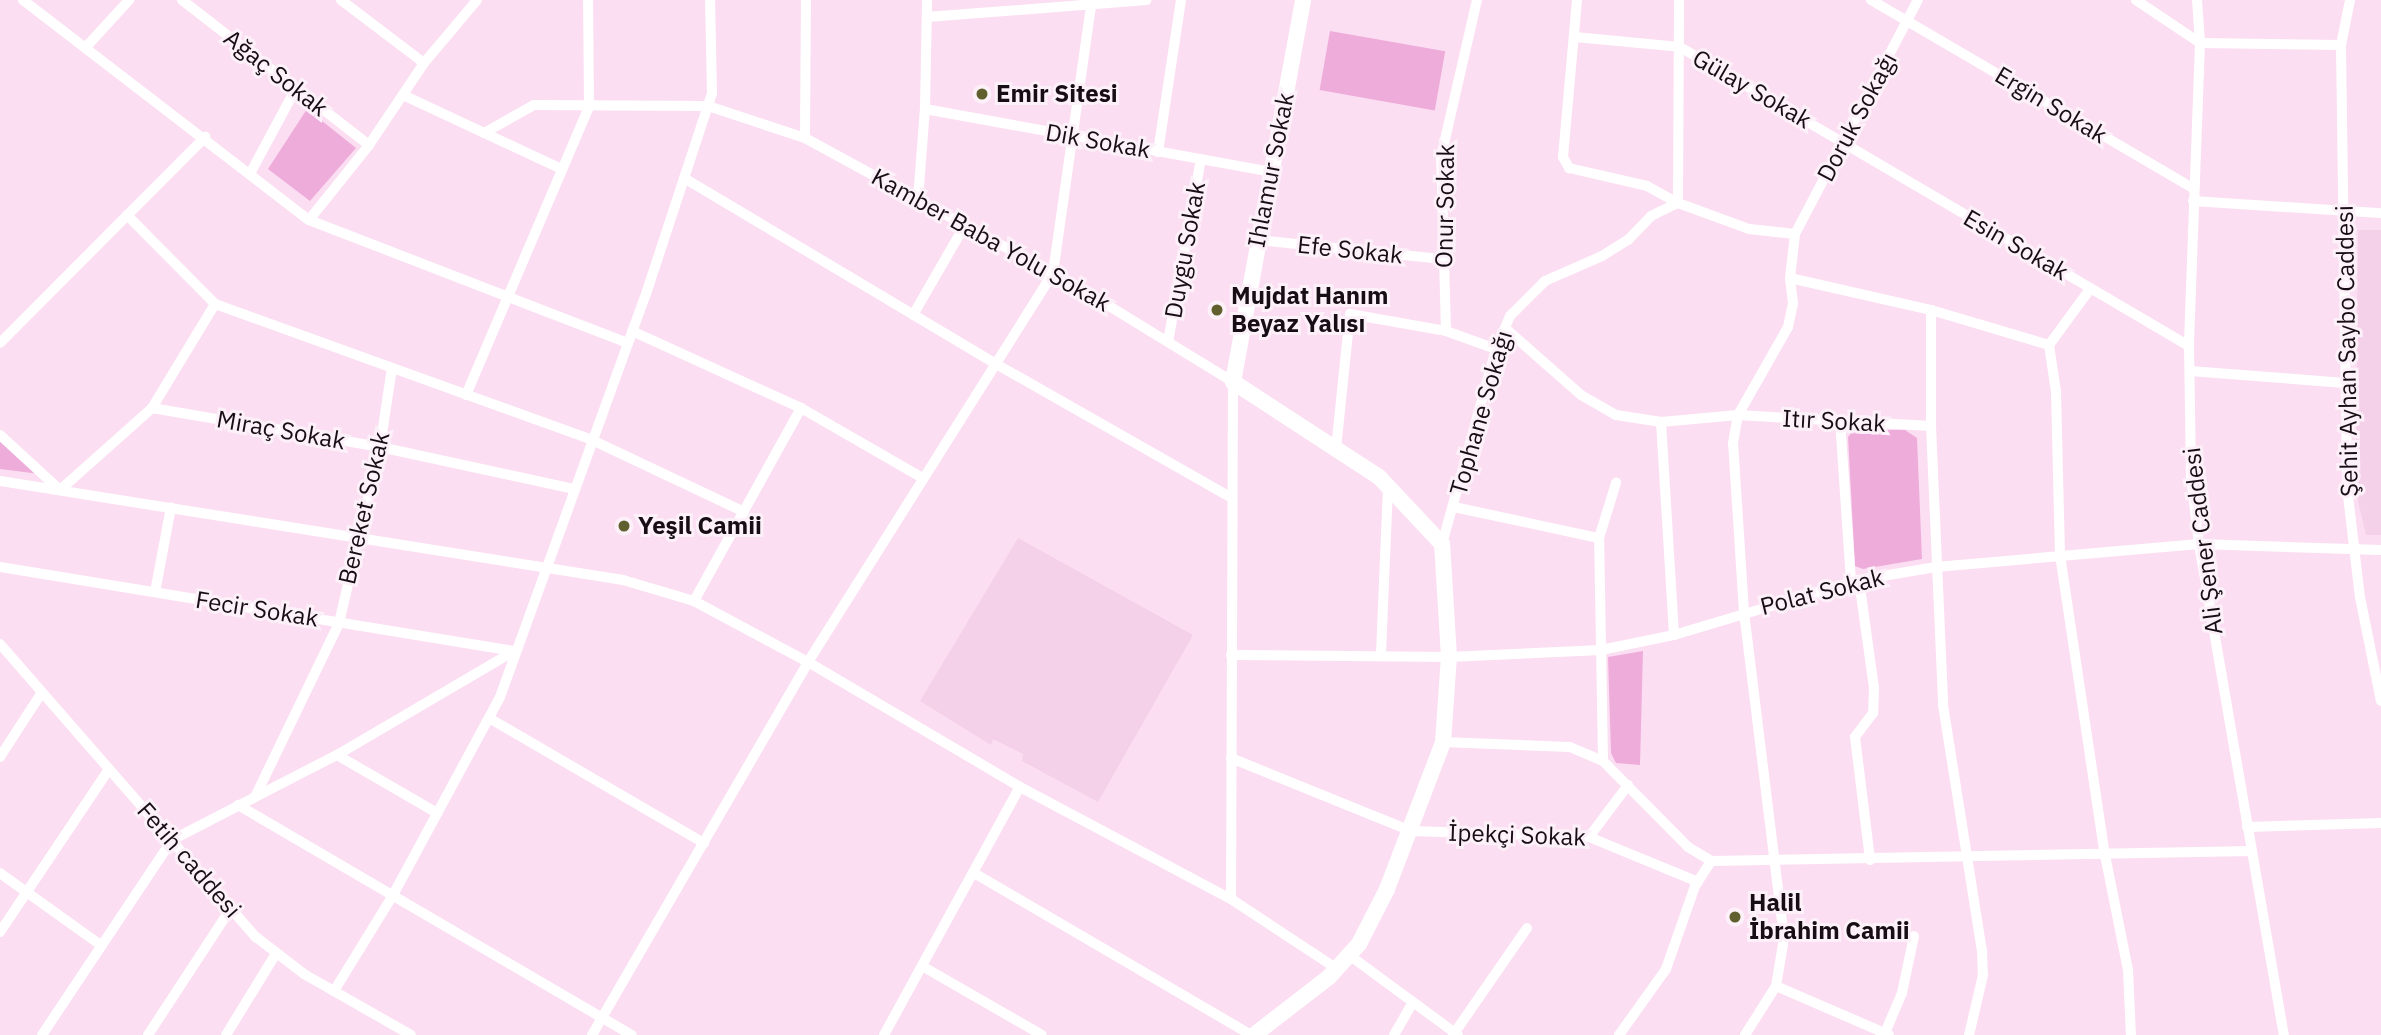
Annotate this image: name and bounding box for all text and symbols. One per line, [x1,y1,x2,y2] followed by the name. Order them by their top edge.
[218,23,334,123] street label: Ağaç Sokak
[1687,43,1817,135] street label: Gülay Sokak
[1811,48,1903,186] street label: Doruk Sokağı
[1990,60,2112,150] street label: Ergin Sokak
[996,80,1118,108] place label: Emir Sitesi
[974,86,990,102] marker: Emir Sitesi
[1242,90,1300,250] street label: Ihlamur Sokak
[1043,118,1153,164] street label: Dik Sokak
[1430,144,1460,268] street label: Onur Sokak
[866,162,1116,318] street label: Kamber Baba Yolu Sokak
[1159,179,1211,321] street label: Duygu Sokak
[1958,203,2074,287] street label: Esin Sokak
[2330,205,2364,497] street label: Şehit Ayhan Saybo Caddesi
[1296,230,1404,270] street label: Efe Sokak
[1231,282,1388,338] place label: Mujdat Hanım Beyaz Yalısı
[1209,302,1225,318] marker: Mujdat Hanım Beyaz Yalısı
[1444,327,1518,499] street label: Tophane Sokağı
[1781,404,1887,438] street label: Itır Sokak
[214,405,348,455] street label: Miraç Sokak
[332,429,396,587] street label: Bereket Sokak
[2177,446,2229,636] street label: Ali Şener Caddesi
[638,512,762,540] place label: Yeşil Camii
[616,518,632,534] marker: Yeşil Camii
[1757,563,1887,621] street label: Polat Sokak
[194,585,320,633] street label: Fecir Sokak
[131,796,247,924] street label: Fetih caddesi
[1448,818,1586,852] street label: İpekçi Sokak
[1749,889,1910,945] place label: Halil İbrahim Camii
[1727,909,1743,925] marker: Halil İbrahim Camii

